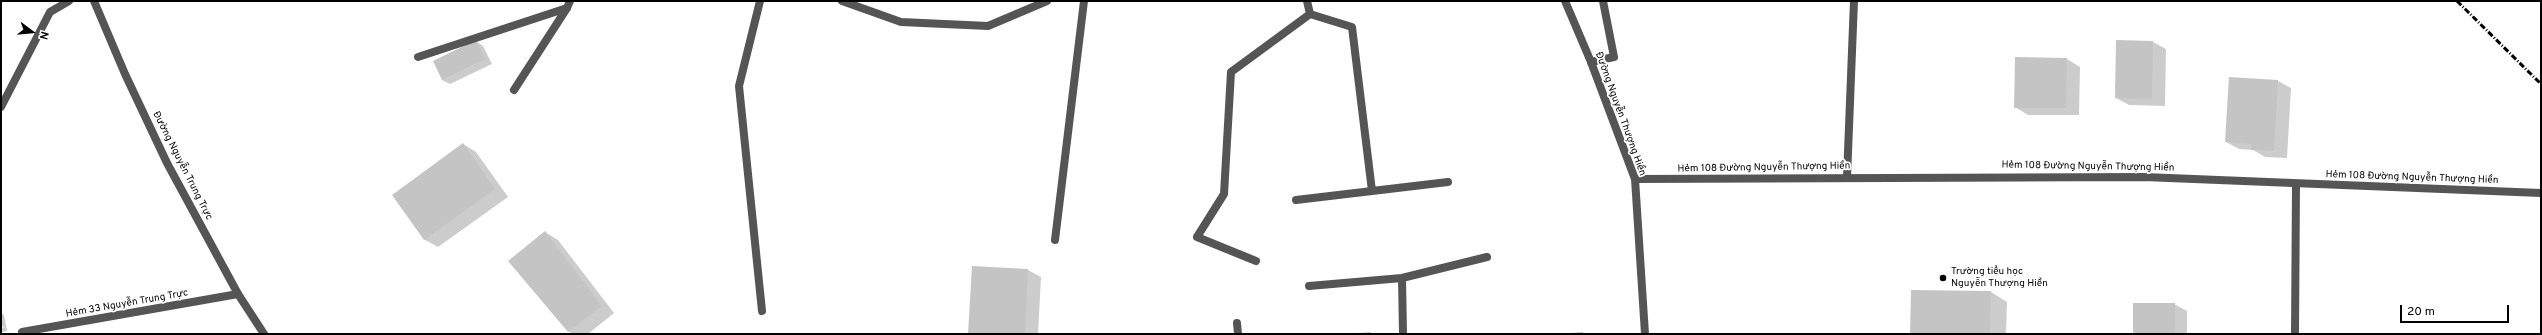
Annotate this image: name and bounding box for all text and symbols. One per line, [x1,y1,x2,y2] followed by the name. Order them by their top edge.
[12,12,52,52] north arrow
[36,30,51,41] text: N
[1592,50,1648,178] street label: Đường Nguyễn Thượng Hiền
[149,110,215,222] street label: Đường Nguyễn Trung Trực
[2001,159,2175,175] street label: Hẻm 108 Đường Nguyễn Thượng Hiền
[1677,160,1851,176] street label: Hẻm 108 Đường Nguyễn Thượng Hiền
[2325,169,2499,187] street label: Hẻm 108 Đường Nguyễn Thượng Hiền
[1951,266,2048,290] place label: Trường tiểu học Nguyễn Thượng Hiền
[1938,273,1948,283] marker: Trường tiểu học Nguyễn Thượng Hiền
[65,287,189,321] street label: Hẻm 33 Nguyễn Trung Trực
[2402,297,2511,323] scale bar
[2407,304,2435,320] text: 20 m

